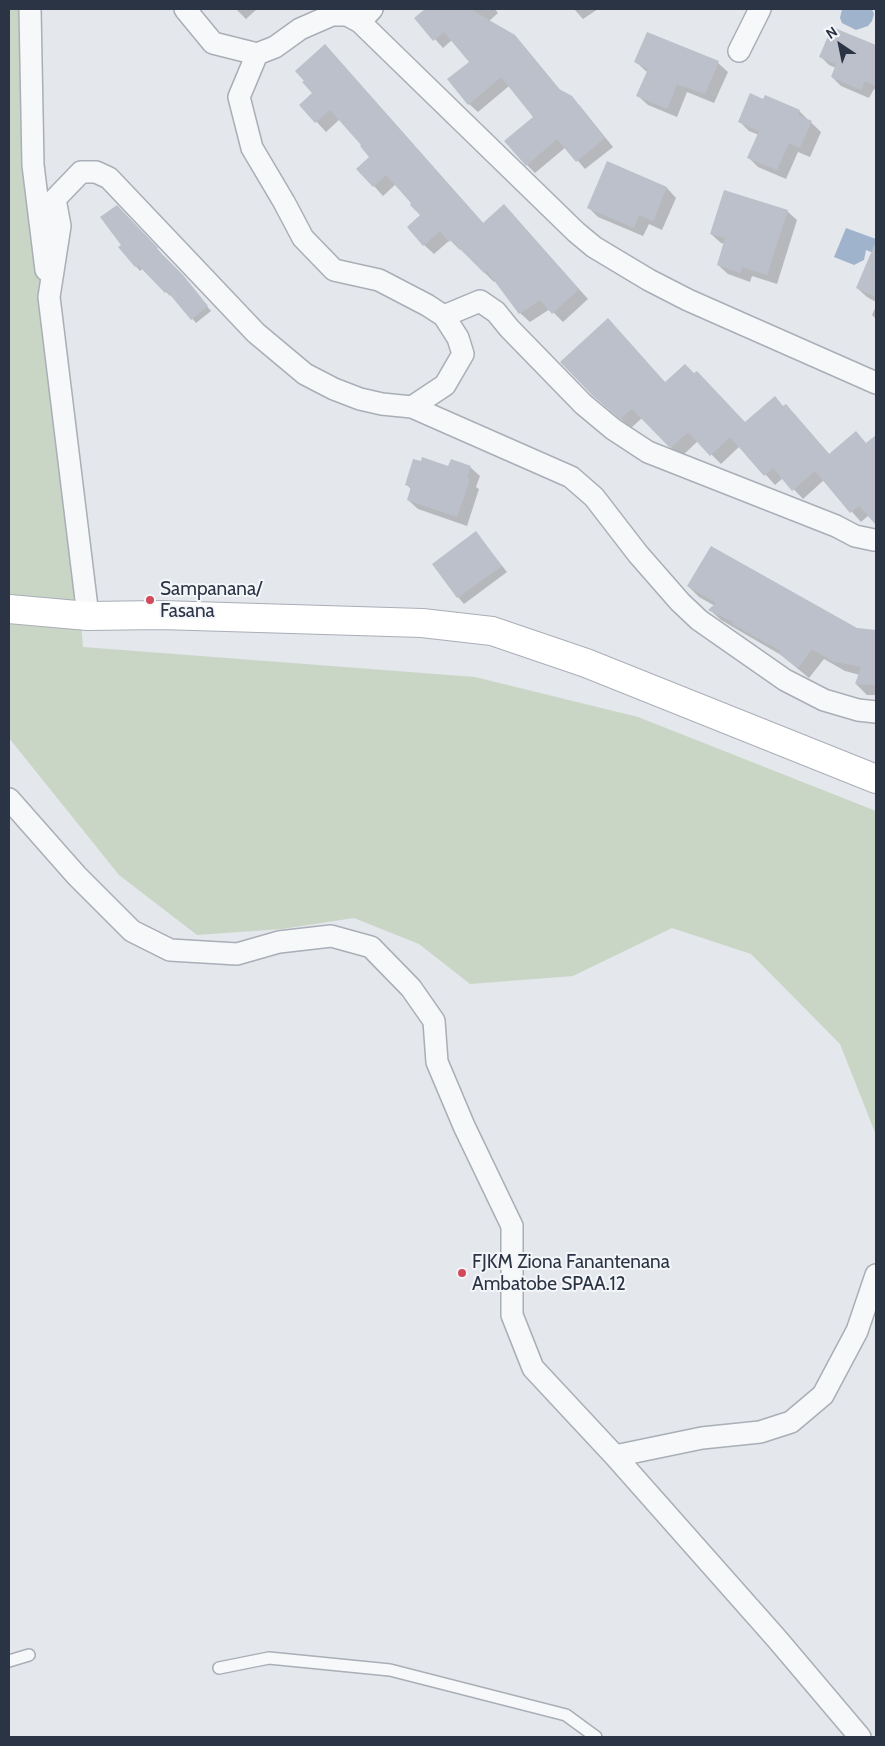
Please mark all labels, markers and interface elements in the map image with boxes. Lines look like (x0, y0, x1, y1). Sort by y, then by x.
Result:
north arrow (815, 20, 865, 70)
text: N (822, 22, 841, 43)
place label: Sampanana/ Fasana (160, 578, 262, 622)
marker: Sampanana/ Fasana (144, 594, 156, 606)
place label: FJKM Ziona Fanantenana Ambatobe SPAA.12 (472, 1251, 670, 1295)
marker: FJKM Ziona Fanantenana Ambatobe SPAA.12 (456, 1267, 468, 1279)

